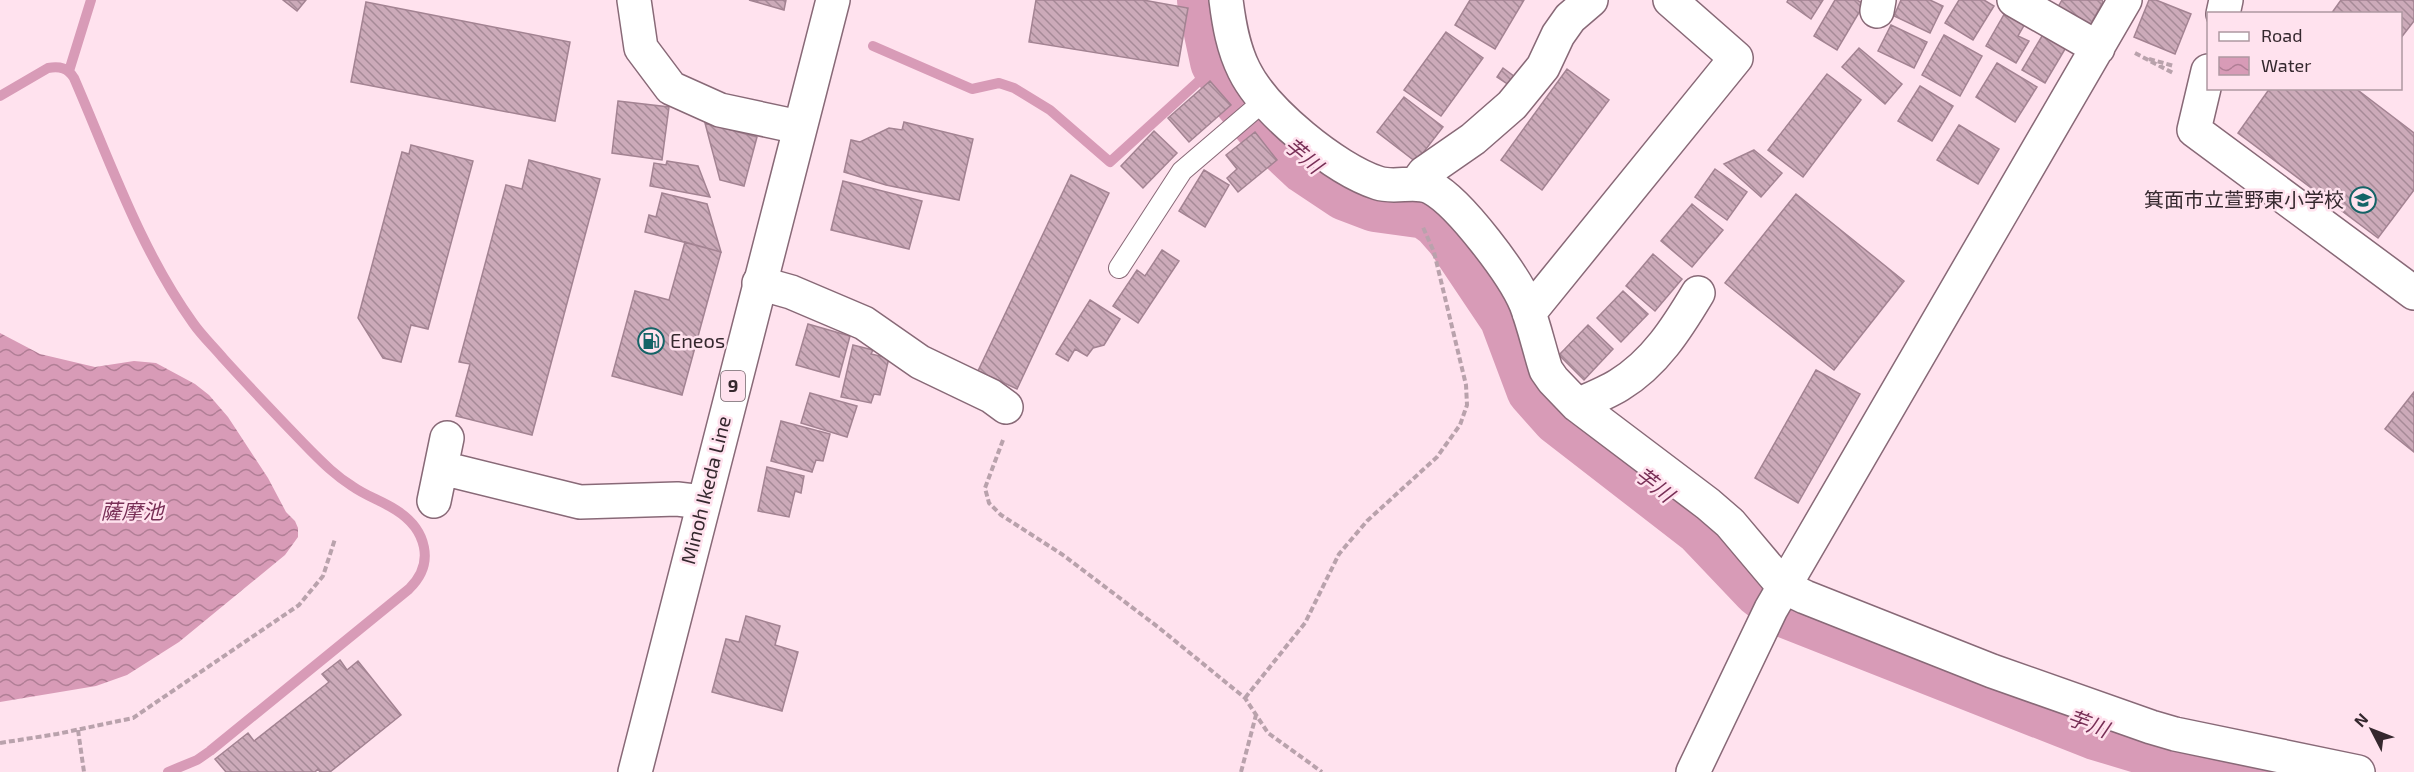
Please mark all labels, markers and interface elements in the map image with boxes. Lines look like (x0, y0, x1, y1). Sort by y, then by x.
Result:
legend (2207, 12, 2402, 90)
text: Road (2261, 24, 2302, 46)
text: Water (2261, 54, 2311, 76)
water label: 芋川 (1280, 132, 1330, 179)
school or university icon: 箕面市立萱野東小学校 (2348, 185, 2378, 215)
place label: 箕面市立萱野東小学校 (2144, 187, 2344, 211)
fuel station icon: Eneos (636, 326, 666, 356)
place label: Eneos (670, 328, 725, 352)
road number: 9 (721, 371, 745, 401)
street label: Minoh Ikeda Line (675, 413, 735, 566)
water label: 芋川 (1631, 461, 1681, 508)
water label: 薩摩池 (101, 498, 165, 523)
north arrow (2342, 700, 2402, 760)
water label: 芋川 (2065, 704, 2114, 742)
text: N (2350, 709, 2371, 730)

